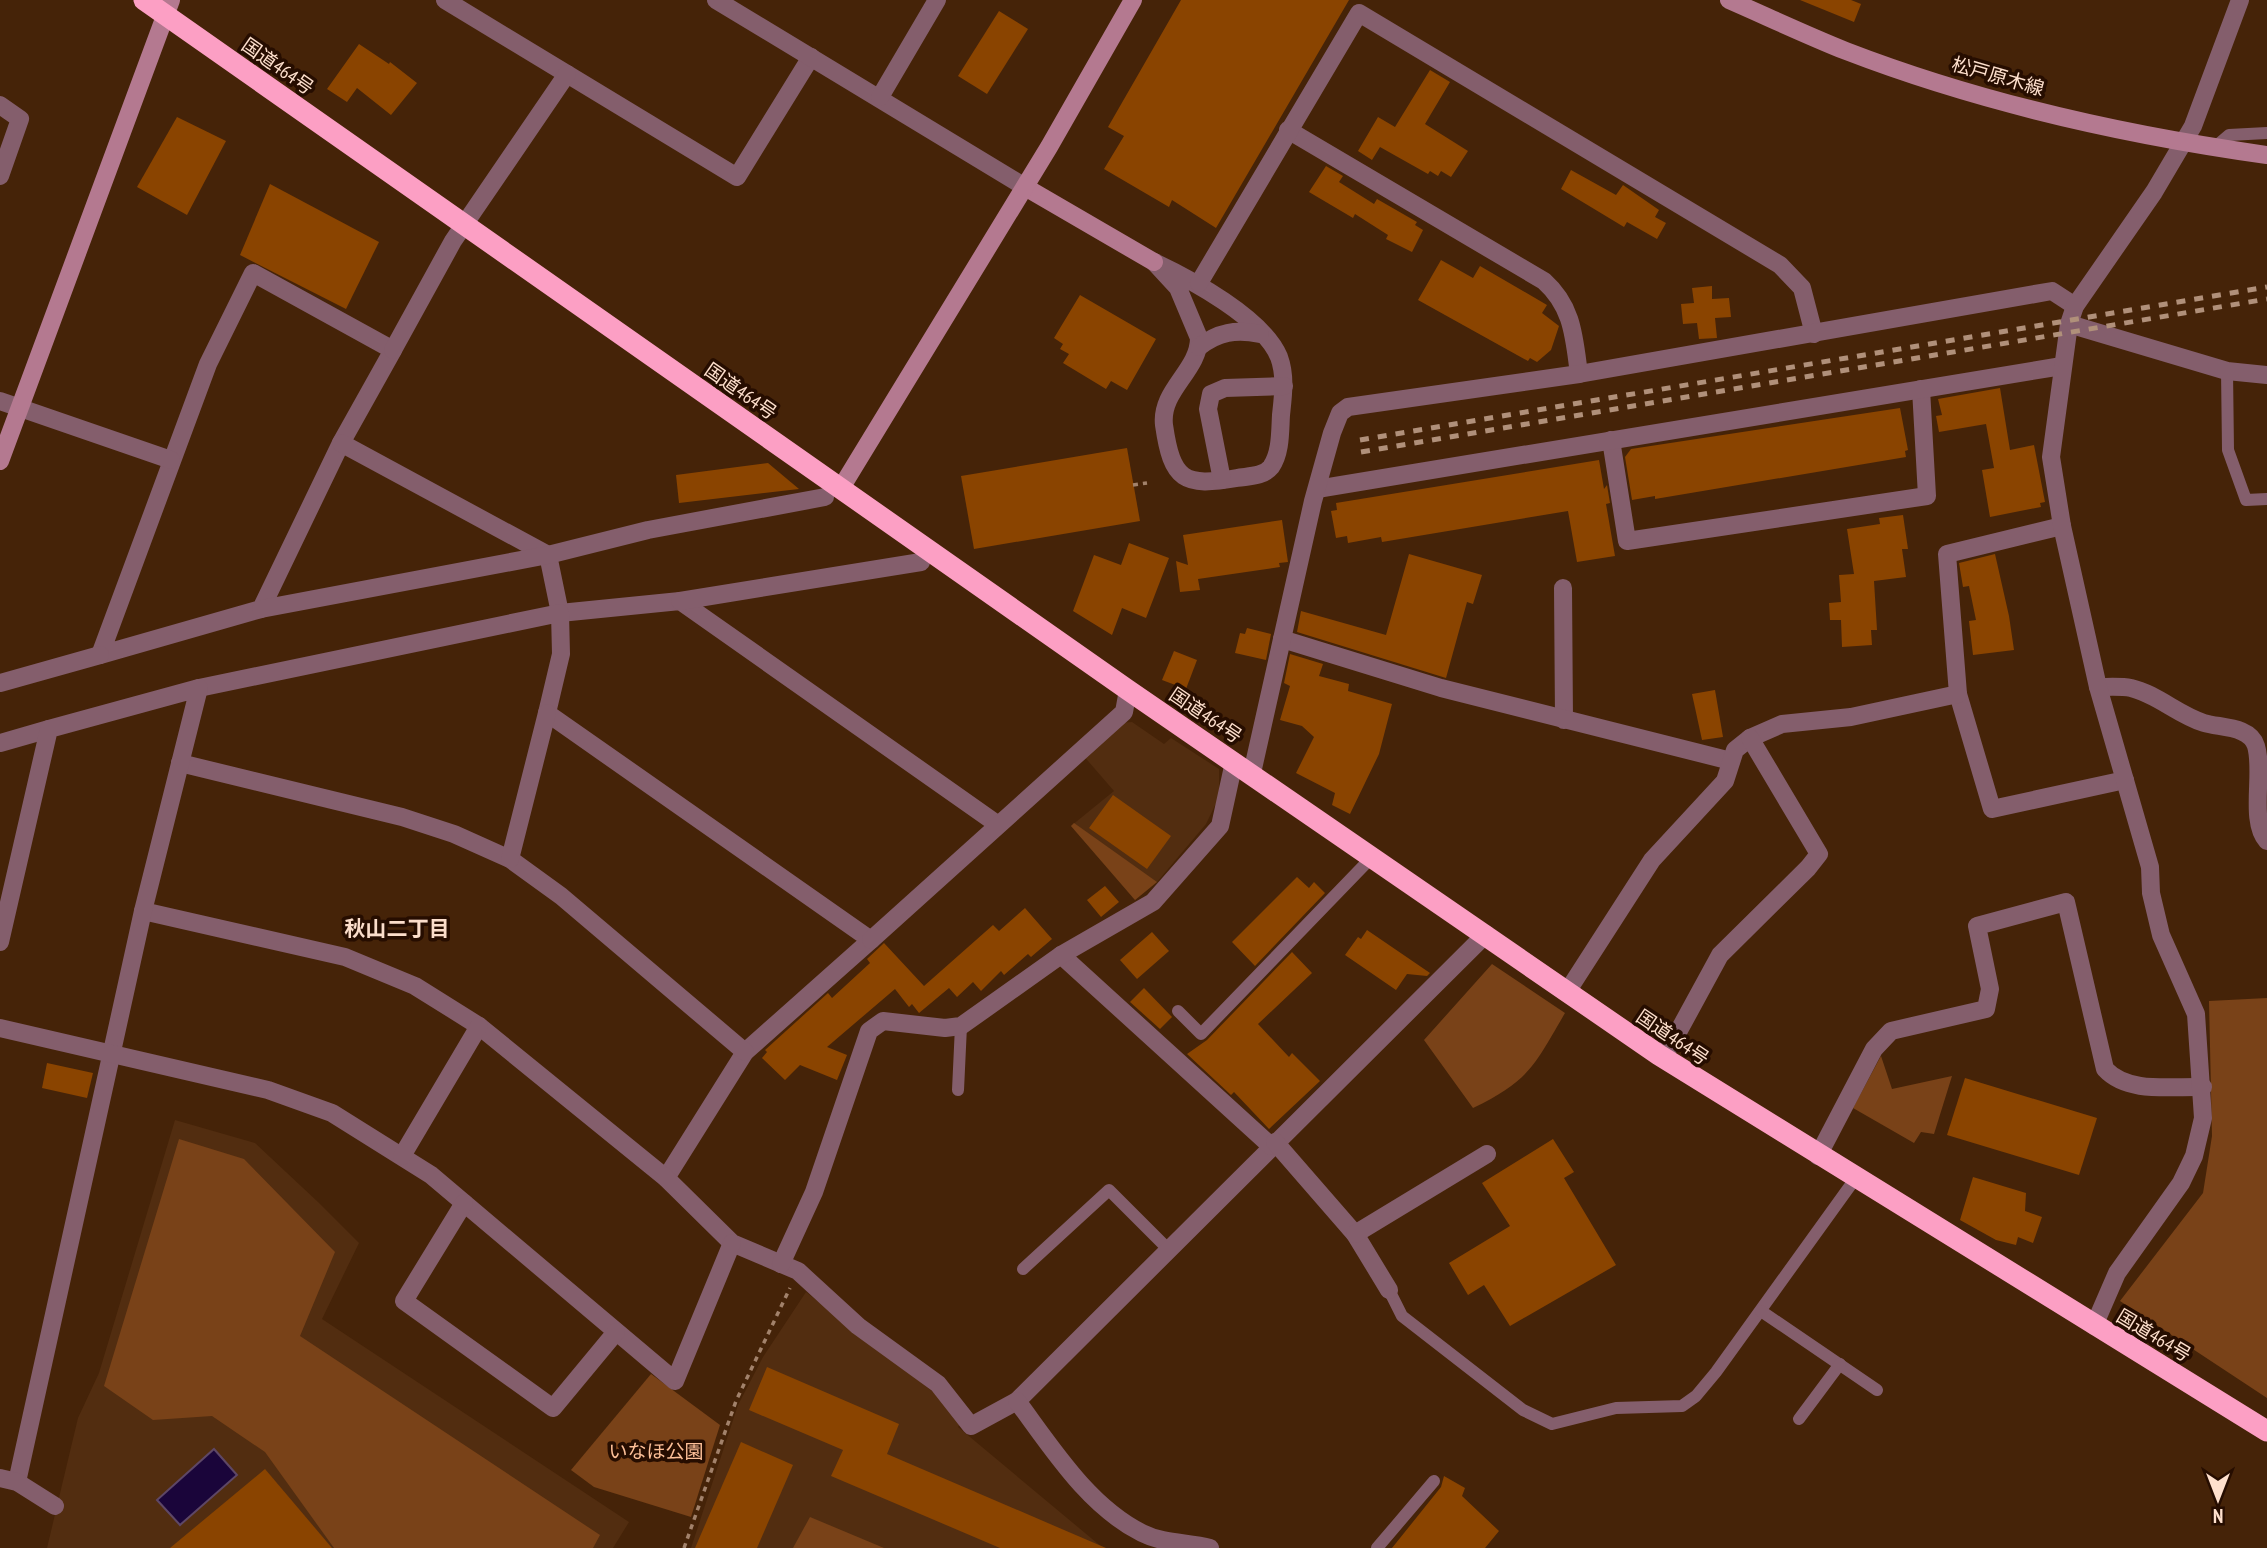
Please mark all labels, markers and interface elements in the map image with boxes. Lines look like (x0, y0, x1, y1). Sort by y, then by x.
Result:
street label: 国道464号 (237, 32, 319, 100)
street label: 松戸原木線 (1949, 51, 2047, 101)
street label: 国道464号 (700, 357, 782, 425)
street label: 国道464号 (1165, 682, 1247, 748)
district label: 秋山二丁目 (345, 915, 450, 942)
street label: 国道464号 (1632, 1004, 1714, 1070)
street label: 国道464号 (2112, 1303, 2196, 1367)
park label: いなほ公園 (608, 1439, 704, 1463)
north arrow (2183, 1464, 2253, 1534)
text: N (2213, 1504, 2223, 1528)

